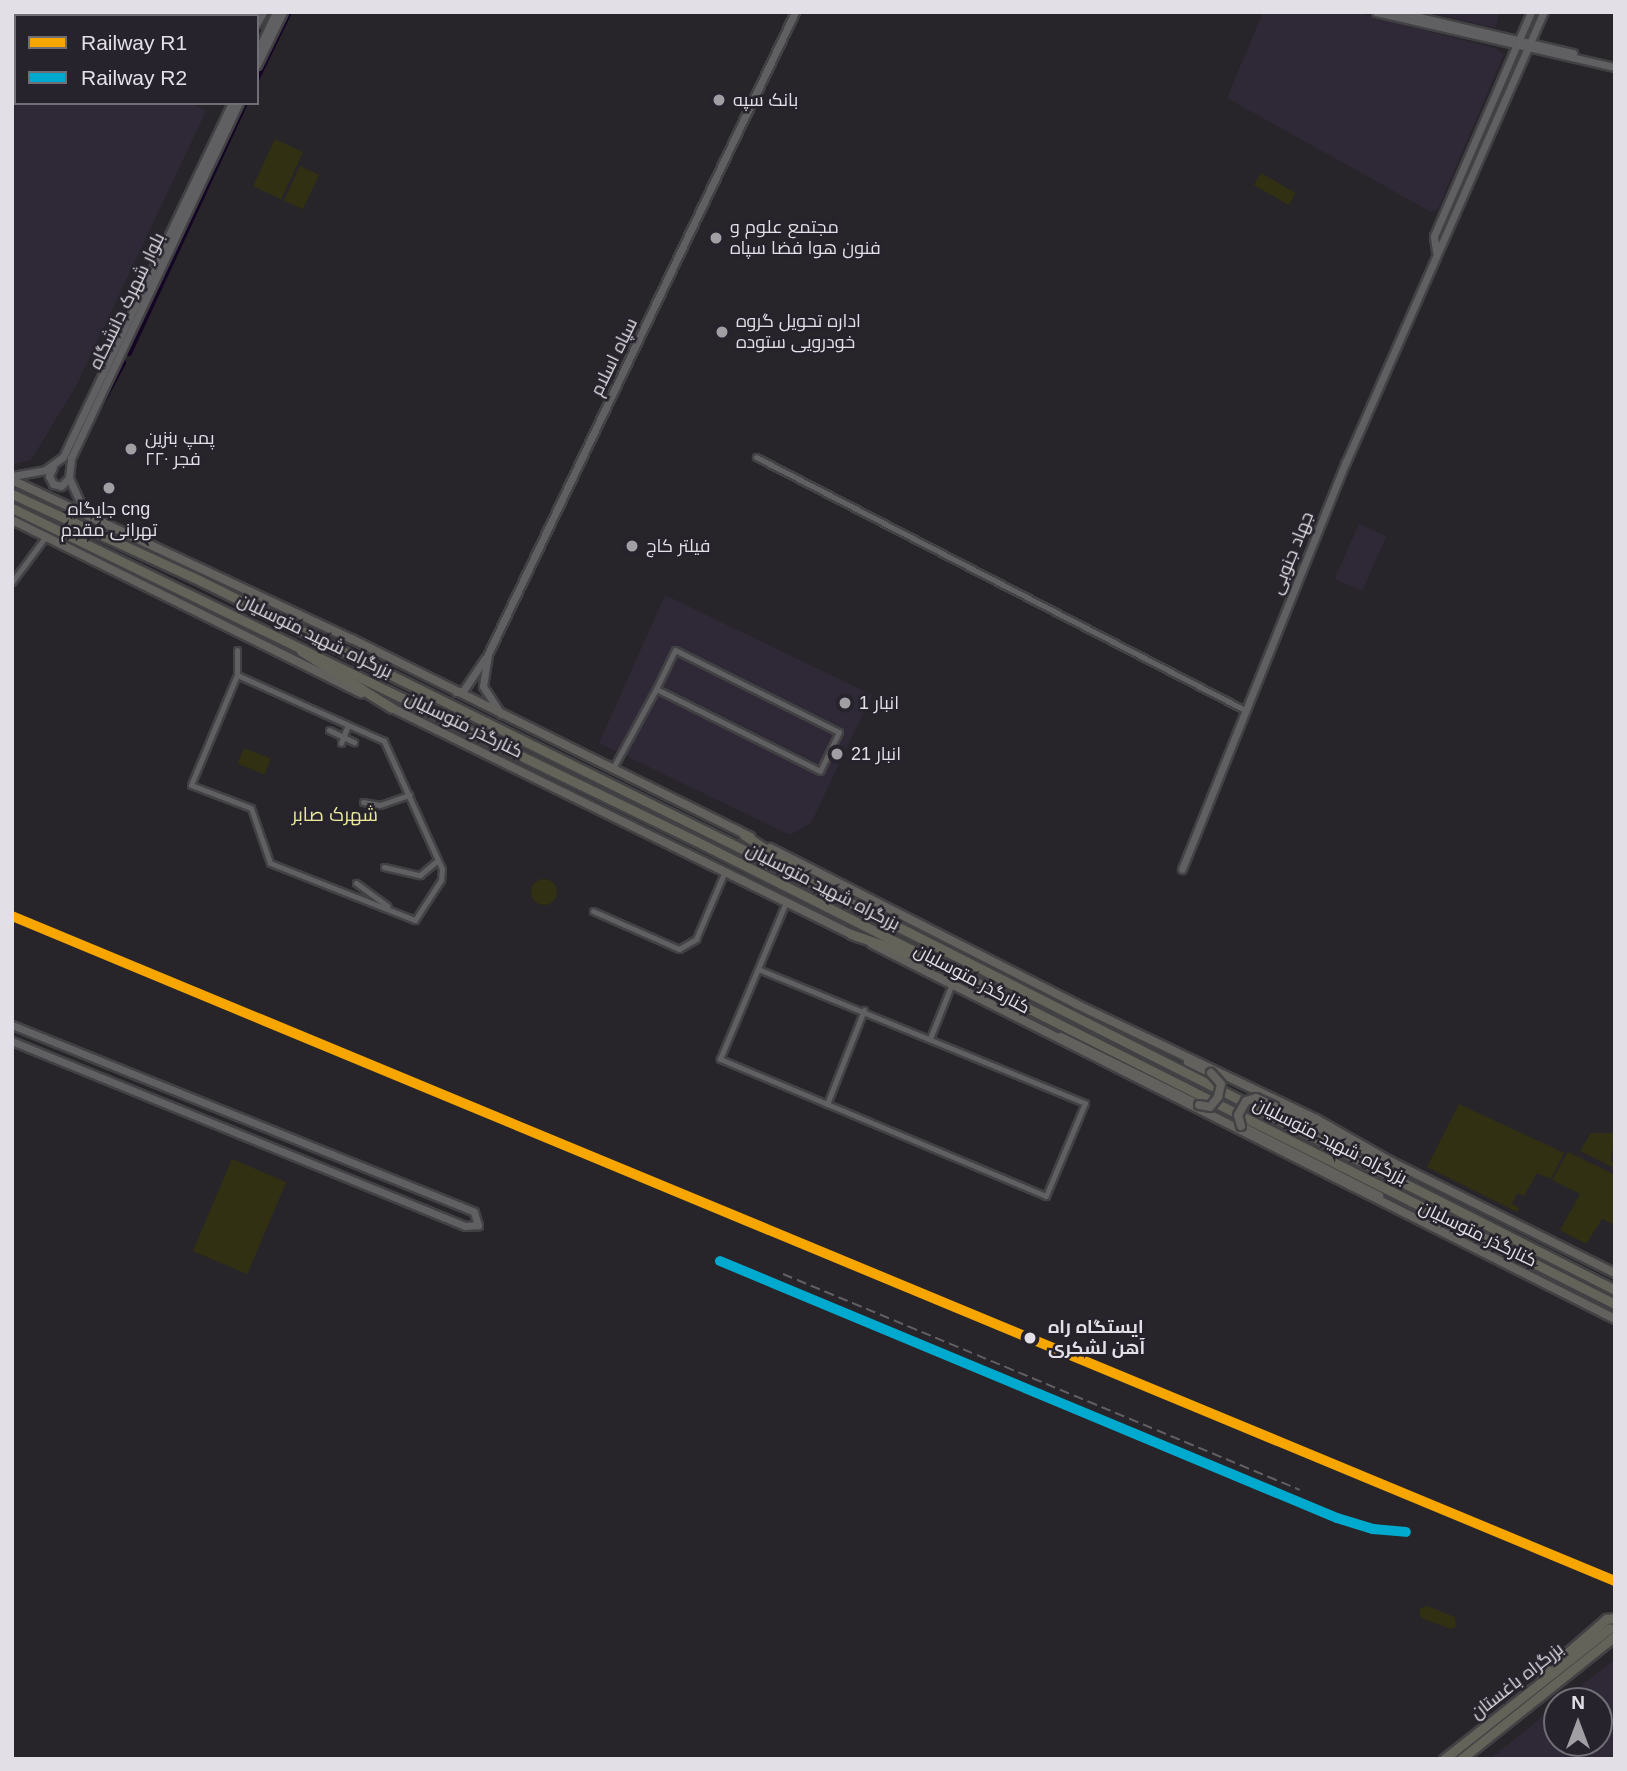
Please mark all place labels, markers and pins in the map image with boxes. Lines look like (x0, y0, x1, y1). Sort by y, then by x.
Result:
place label: بانک سپه (733, 89, 798, 111)
marker: بانک سپه (711, 92, 727, 108)
place label: مجتمع علوم و فنون هوا فضا سپاه (730, 217, 881, 260)
marker: مجتمع علوم و فنون هوا فضا سپاه (708, 230, 724, 246)
place label: اداره تحویل گروه خودرویی ستوده (736, 311, 861, 354)
marker: اداره تحویل گروه خودرویی ستوده (714, 324, 730, 340)
place label: پمپ بنزین ۲۲۰ فجر (145, 428, 215, 471)
marker: پمپ بنزین ۲۲۰ فجر (123, 441, 139, 457)
marker: جایگاه cng تهرانی مقدم (101, 480, 117, 496)
place label: جایگاه cng تهرانی مقدم (61, 499, 157, 542)
place label: فیلتر کاج (646, 535, 710, 557)
marker: فیلتر کاج (624, 538, 640, 554)
place label: انبار 1 (859, 692, 899, 714)
marker: انبار 1 (837, 695, 853, 711)
place label: انبار 21 (851, 743, 901, 765)
marker: انبار 21 (829, 746, 845, 762)
place label: ایستگاه راه آهن لشکری (1048, 1317, 1145, 1360)
marker: ایستگاه راه آهن لشکری (1019, 1327, 1041, 1349)

